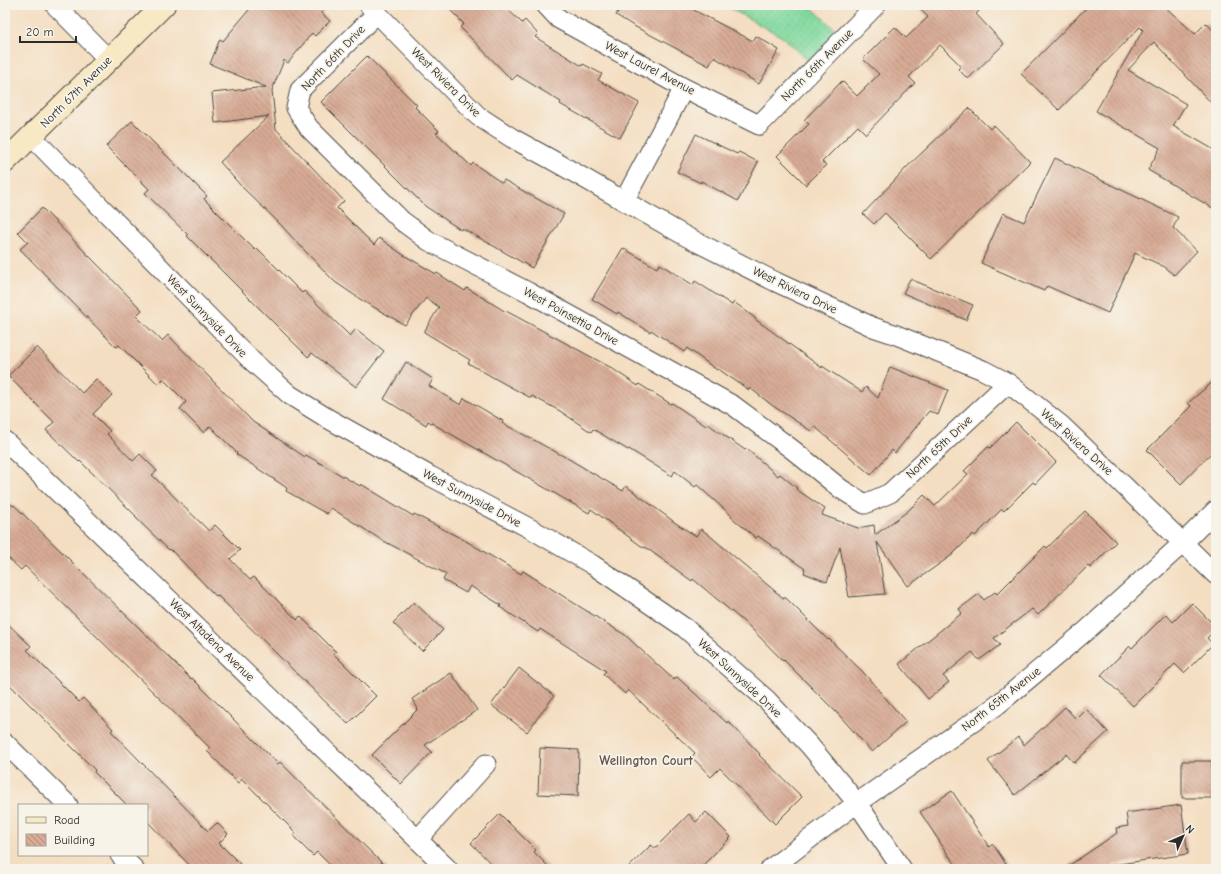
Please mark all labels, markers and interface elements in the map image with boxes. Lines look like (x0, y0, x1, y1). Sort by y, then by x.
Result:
scale bar (20, 18, 76, 44)
street label: North 66th Drive (298, 22, 368, 94)
text: 20 m (26, 25, 54, 39)
street label: North 66th Avenue (778, 26, 856, 104)
street label: West Laurel Avenue (603, 38, 697, 98)
street label: West Riviera Drive (408, 44, 484, 120)
street label: North 67th Avenue (37, 53, 115, 131)
street label: West Riviera Drive (750, 263, 840, 317)
street label: West Sunnyside Drive (164, 272, 250, 360)
street label: West Poinsettia Drive (521, 284, 621, 348)
street label: West Riviera Drive (1038, 406, 1116, 478)
street label: North 65th Drive (903, 413, 975, 481)
street label: West Sunnyside Drive (420, 466, 524, 530)
street label: West Altadena Avenue (167, 596, 257, 684)
street label: West Sunnyside Drive (695, 636, 785, 720)
street label: North 65th Avenue (959, 664, 1043, 734)
district label: Wellington Court (599, 753, 693, 768)
legend (18, 804, 148, 856)
text: Road (54, 813, 80, 827)
north arrow (1163, 816, 1203, 856)
text: N (1183, 822, 1197, 836)
text: Building (54, 833, 95, 847)

